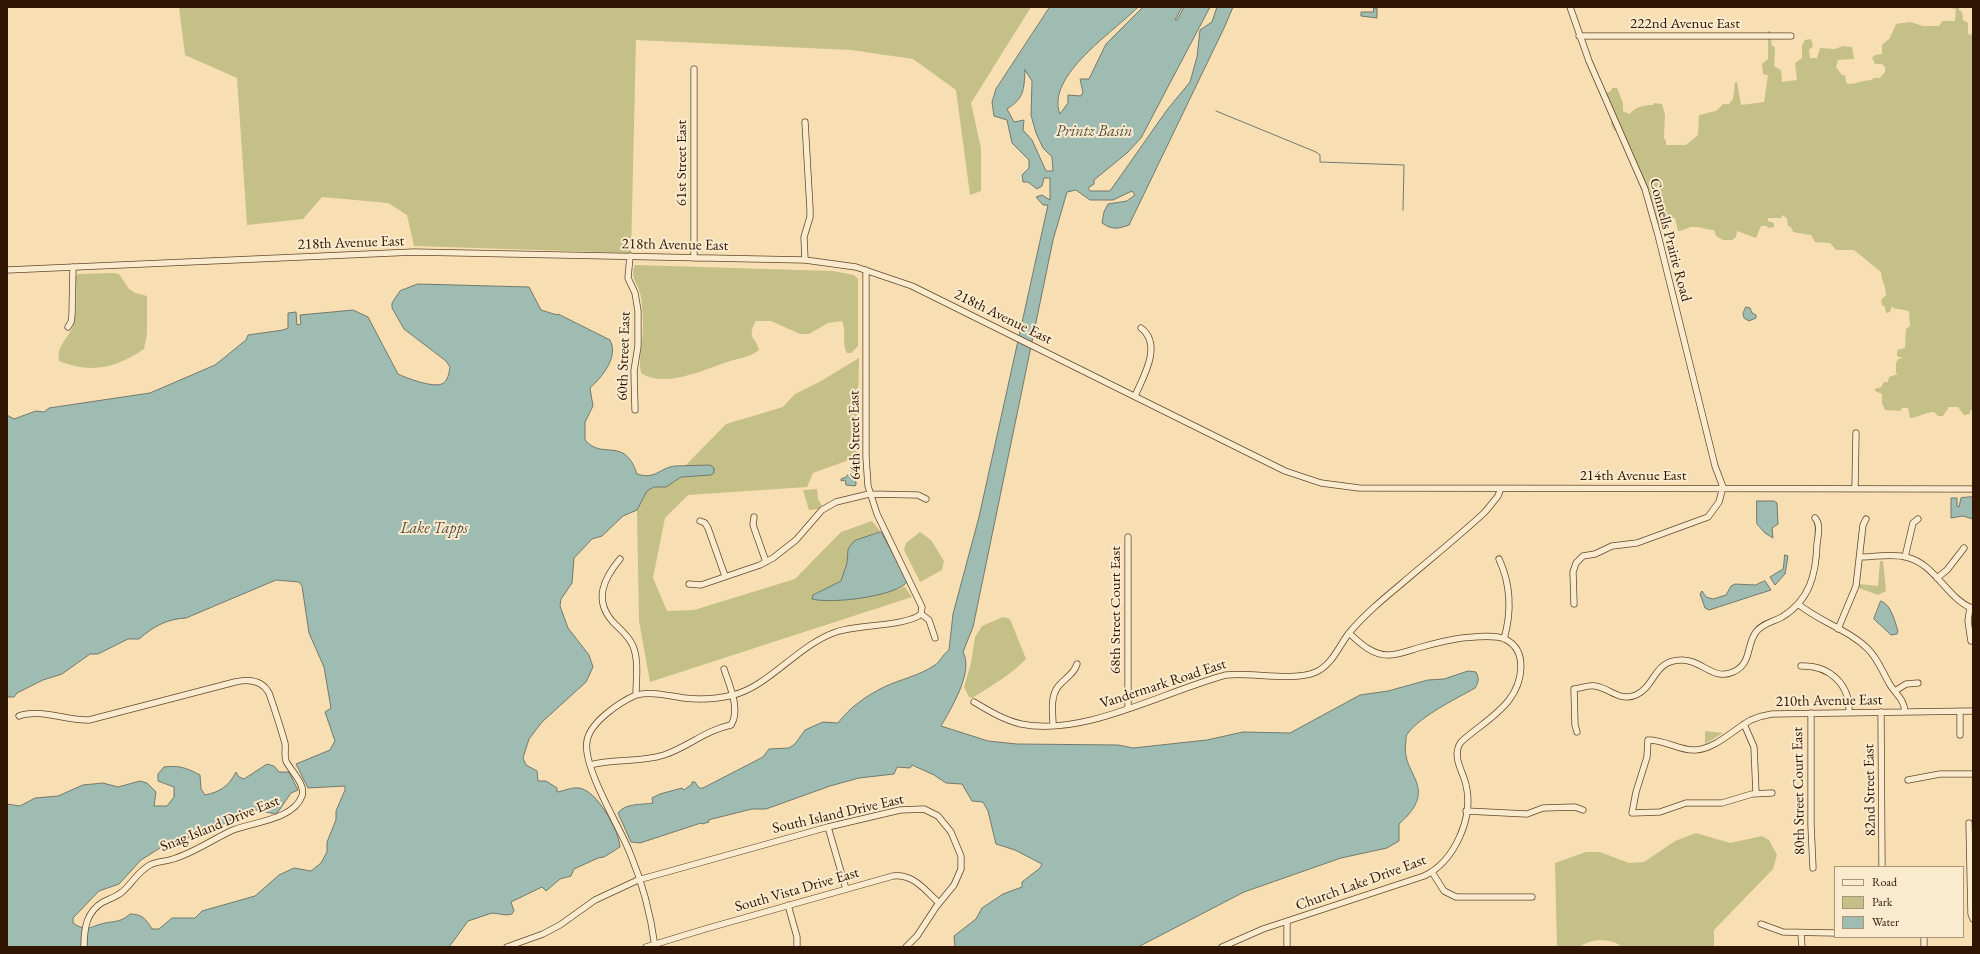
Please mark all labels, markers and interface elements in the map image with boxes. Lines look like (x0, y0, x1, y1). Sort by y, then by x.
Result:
street label: 222nd Avenue East (1630, 15, 1740, 33)
street label: 61st Street East (673, 120, 691, 206)
water label: Printz Basin (1056, 122, 1132, 142)
street label: Connells Prairie Road (1645, 176, 1695, 304)
street label: 218th Avenue East (297, 232, 405, 254)
street label: 218th Avenue East (621, 235, 729, 255)
street label: 218th Avenue East (951, 286, 1055, 348)
street label: 60th Street East (613, 311, 635, 401)
street label: 64th Street East (845, 390, 865, 480)
street label: 214th Avenue East (1580, 467, 1686, 485)
water label: Lake Tapps (400, 519, 468, 539)
street label: 68th Street Court East (1107, 546, 1125, 674)
street label: Vandermark Road East (1098, 655, 1228, 713)
street label: 210th Avenue East (1775, 691, 1883, 711)
street label: 80th Street Court East (1789, 727, 1809, 855)
street label: 82nd Street East (1860, 744, 1880, 836)
street label: South Island Drive East (770, 790, 906, 838)
street label: Snag Island Drive East (158, 792, 282, 856)
street label: Church Lake Drive East (1293, 851, 1429, 915)
street label: South Vista Drive East (733, 864, 861, 916)
legend (1834, 866, 1964, 938)
text: Road (1872, 874, 1897, 890)
text: Park (1872, 894, 1892, 910)
text: Water (1872, 914, 1899, 930)

